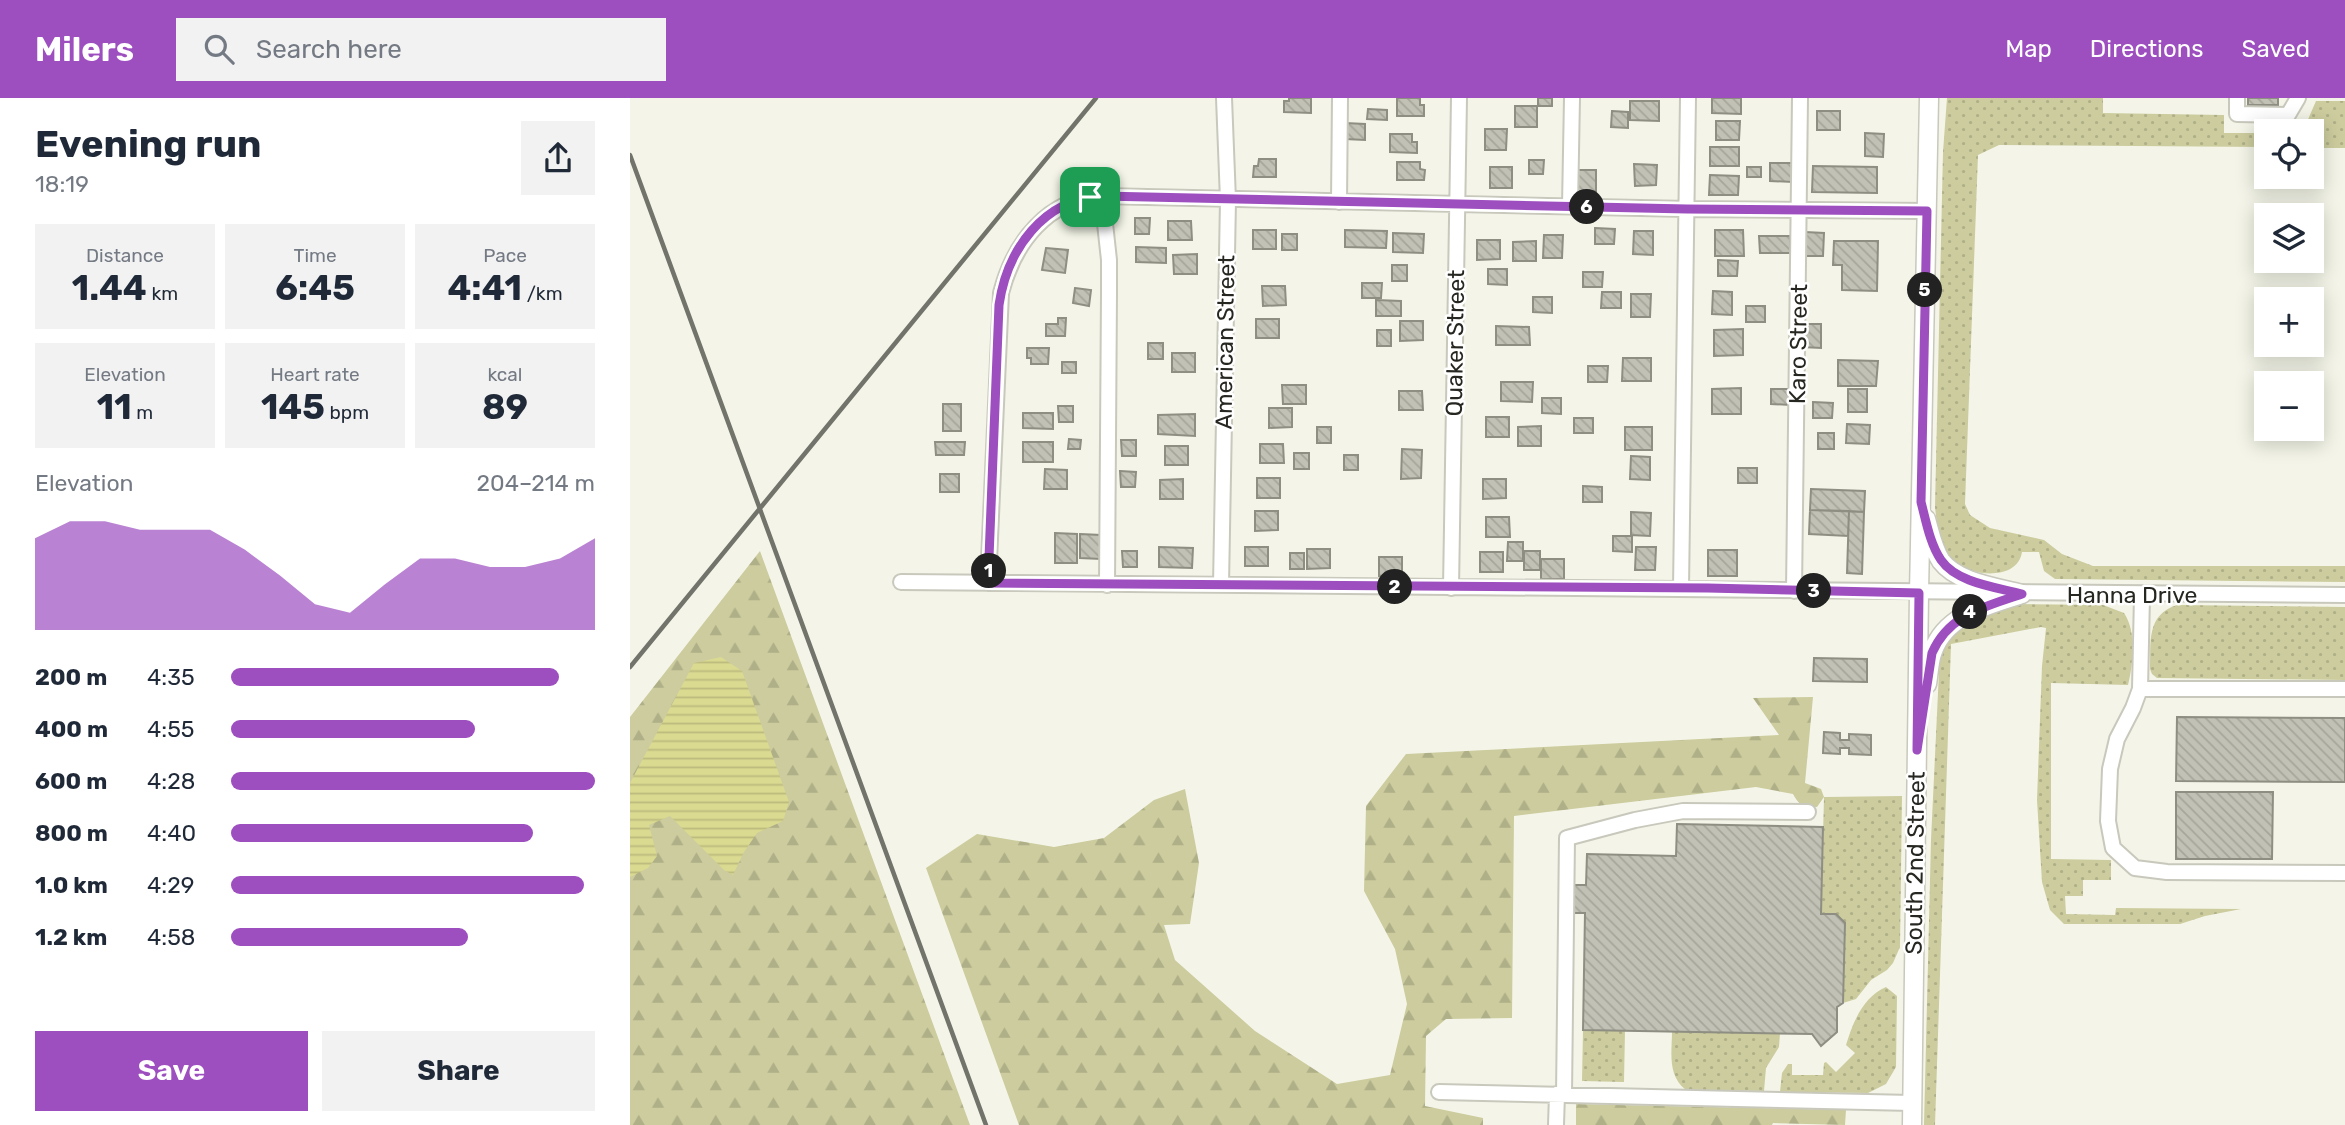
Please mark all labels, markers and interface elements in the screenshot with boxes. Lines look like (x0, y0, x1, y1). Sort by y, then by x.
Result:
search box (176, 18, 666, 81)
text: Milers (35, 30, 134, 69)
icon: search (200, 30, 238, 68)
text: Search here (256, 34, 402, 65)
text: Map (2005, 35, 2052, 63)
text: Directions (2090, 35, 2203, 63)
text: Saved (2241, 35, 2310, 63)
map controls (2254, 119, 2324, 441)
button: locate (2254, 119, 2324, 189)
text: Evening run (35, 121, 261, 167)
button: share (521, 121, 595, 195)
pin (1060, 167, 1120, 227)
text: 18:19 (35, 170, 89, 198)
icon: arrive (1071, 178, 1109, 216)
pin: 6 (1570, 190, 1604, 224)
text: 6 (1580, 195, 1593, 218)
button: layers (2254, 203, 2324, 273)
text: Distance (86, 244, 164, 267)
text: Time (293, 244, 337, 267)
text: Pace (483, 244, 527, 267)
street label: American Street (1209, 255, 1241, 429)
text: 1.44 (72, 267, 147, 309)
text: 6:45 (275, 267, 355, 309)
text: 4:41 (447, 267, 522, 309)
street label: Quaker Street (1440, 269, 1470, 417)
pin: 5 (1908, 272, 1942, 308)
text: 5 (1918, 278, 1931, 301)
text: km (147, 282, 178, 305)
text: /km (522, 282, 563, 305)
street label: Karo Street (1783, 284, 1813, 404)
button: + (2254, 287, 2324, 357)
text: Elevation (84, 363, 166, 386)
text: Heart rate (270, 363, 360, 386)
text: kcal (488, 363, 522, 386)
button: − (2254, 371, 2324, 441)
text: 11 (97, 386, 132, 428)
text: 145 (261, 386, 325, 428)
text: 89 (482, 386, 528, 428)
text: m (132, 401, 153, 424)
text: bpm (325, 401, 369, 424)
text: Elevation (35, 469, 134, 497)
text: 204–214 m (477, 469, 595, 497)
pin: 1 (972, 554, 1006, 588)
text: 1 (984, 559, 993, 582)
pin: 2 (1378, 570, 1412, 604)
pin: 3 (1796, 574, 1832, 608)
text: 2 (1388, 575, 1401, 598)
text: 3 (1807, 579, 1820, 602)
street label: Hanna Drive (2067, 581, 2197, 609)
pin: 4 (1952, 594, 1988, 630)
text: 4 (1963, 600, 1976, 623)
text: 200 m (35, 663, 107, 691)
text: 4:35 (147, 663, 195, 691)
text: 400 m (35, 715, 108, 743)
text: 4:55 (147, 715, 195, 743)
text: 600 m (35, 767, 107, 795)
text: 4:28 (147, 767, 195, 795)
street label: South 2nd Street (1899, 771, 1931, 955)
text: 800 m (35, 819, 108, 847)
text: 4:40 (147, 819, 196, 847)
text: 1.0 km (35, 871, 108, 899)
text: 4:29 (147, 871, 194, 899)
text: 1.2 km (35, 923, 107, 951)
text: 4:58 (147, 923, 195, 951)
button: Save (35, 1031, 308, 1111)
button: Share (322, 1031, 595, 1111)

